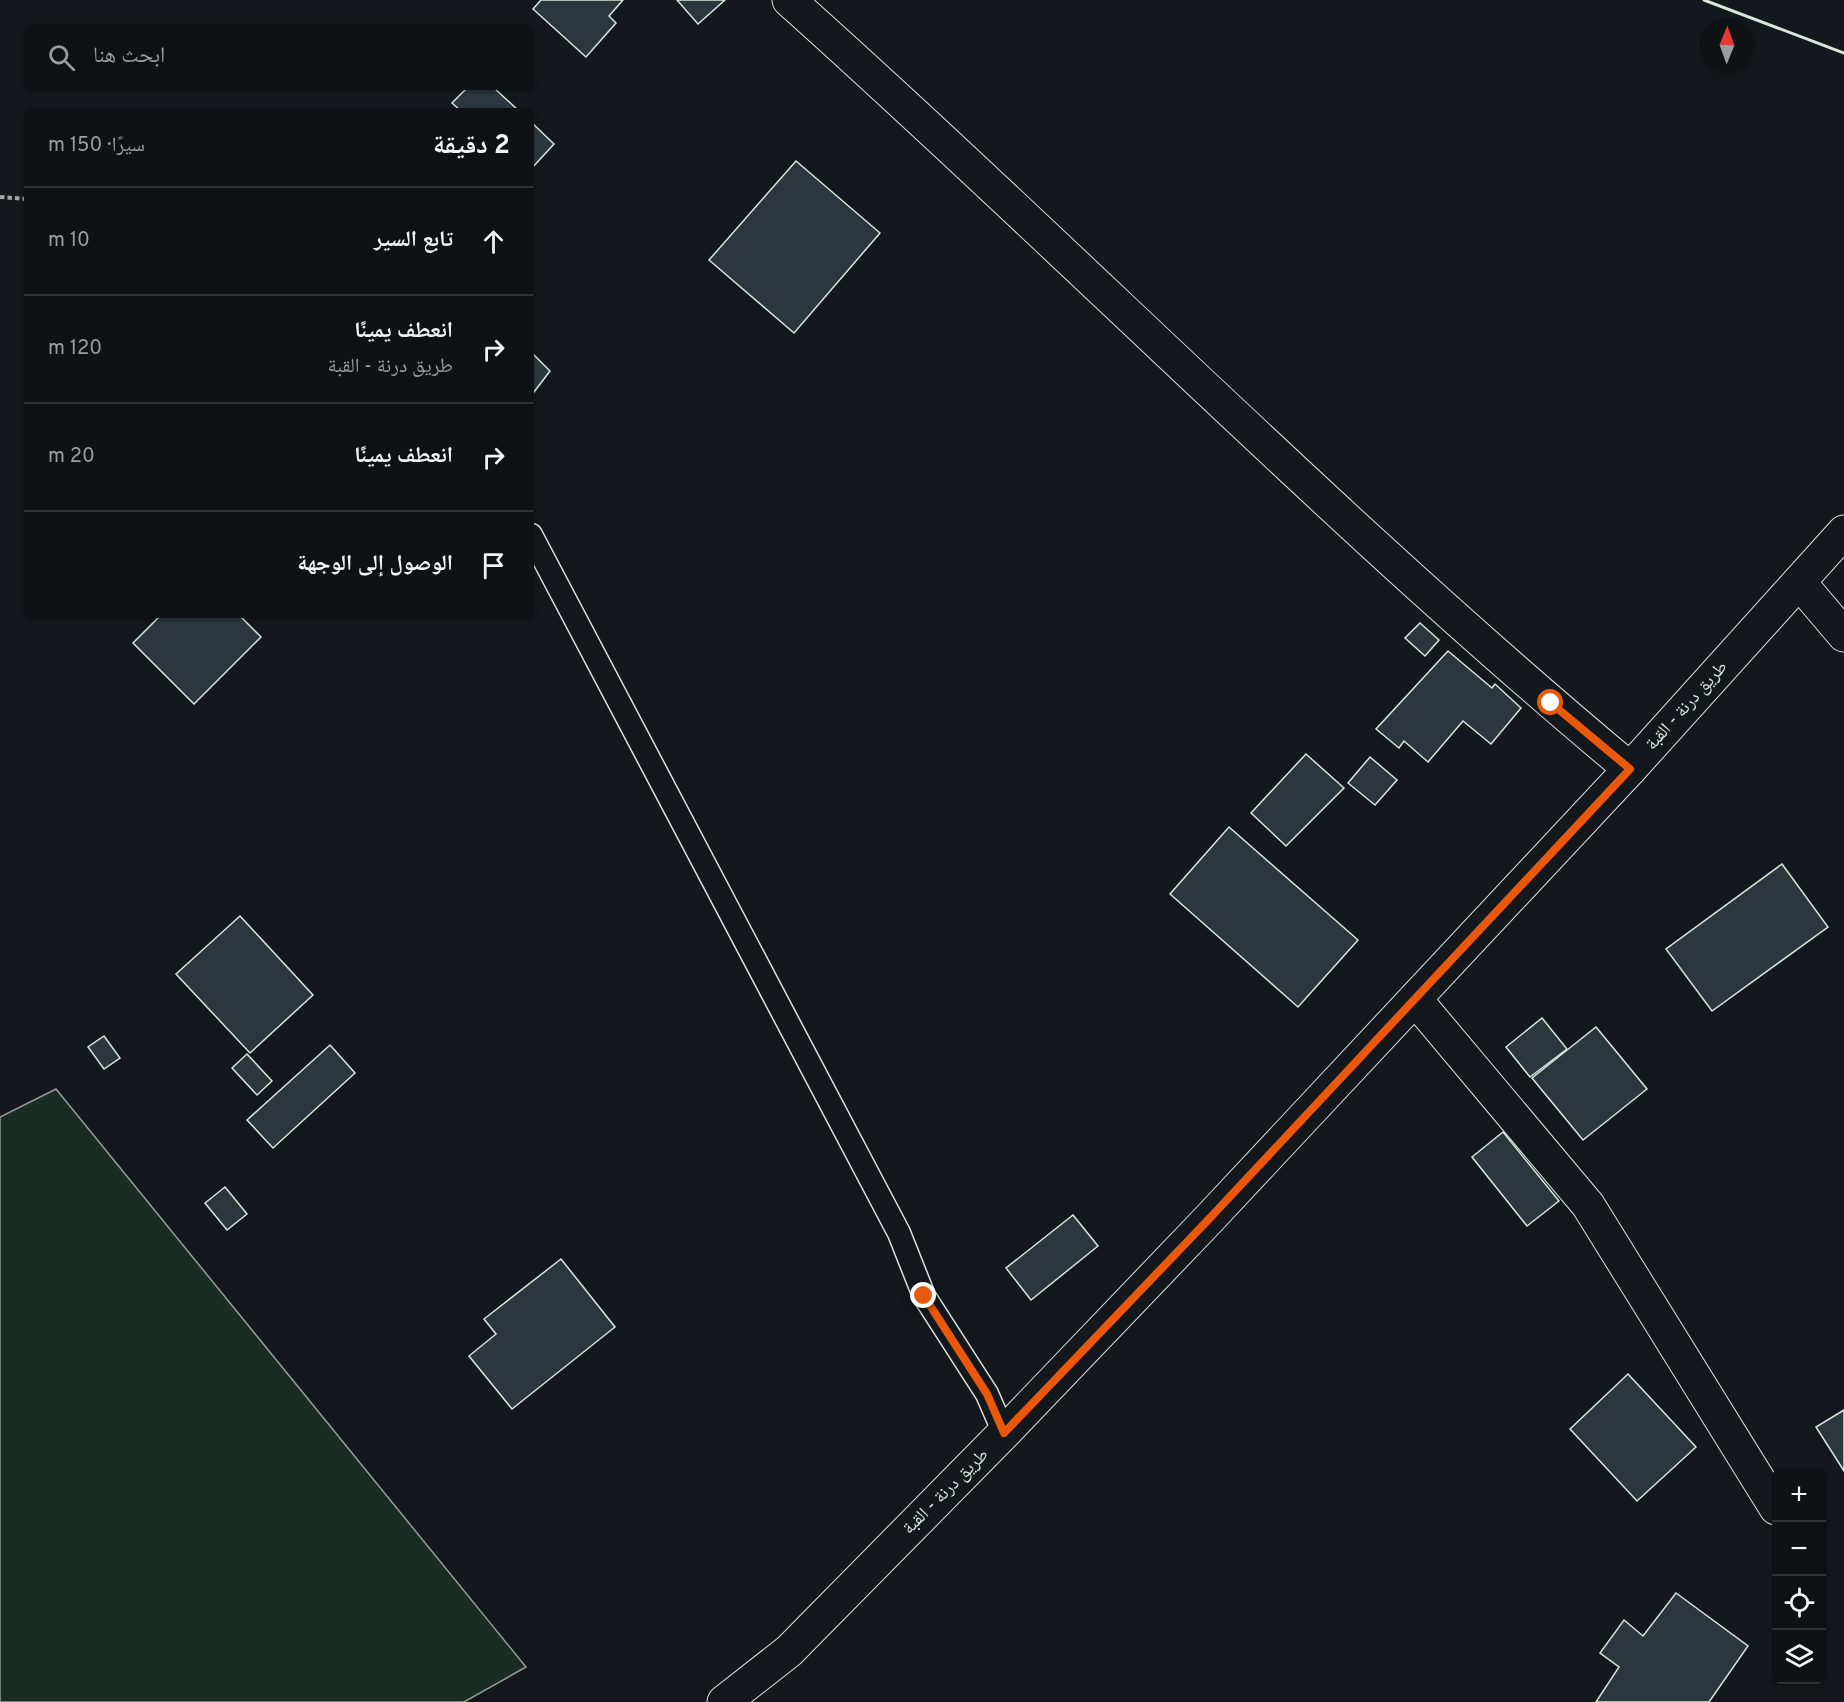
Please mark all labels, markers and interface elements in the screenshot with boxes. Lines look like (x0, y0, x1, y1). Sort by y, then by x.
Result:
north arrow (1700, 18, 1754, 72)
search box (24, 24, 534, 90)
icon: search (45, 41, 78, 74)
text: ابحث هنا (93, 43, 165, 70)
text: 2 دقيقة (433, 130, 510, 163)
text: سيرًا · 150 m (48, 133, 145, 159)
icon: ahead (477, 225, 510, 258)
text: تابع السير (374, 227, 453, 254)
text: 10 m (48, 228, 90, 254)
text: انعطف يمينًا (354, 318, 453, 345)
icon: right (477, 333, 510, 366)
text: 120 m (48, 336, 102, 362)
text: طريق درنة - القبة (328, 354, 453, 380)
icon: right (477, 441, 510, 474)
text: انعطف يمينًا (354, 443, 453, 470)
text: 20 m (48, 444, 95, 470)
icon: arrive (477, 549, 510, 582)
text: الوصول إلى الوجهة (297, 551, 453, 578)
street label: طريق درنة - القبة (1641, 656, 1733, 756)
route start (1537, 689, 1563, 715)
route end (910, 1282, 936, 1308)
street label: طريق درنة - القبة (898, 1444, 994, 1540)
map controls (1772, 1468, 1826, 1684)
button: + (1772, 1468, 1826, 1522)
button: − (1772, 1522, 1826, 1576)
button: locate (1772, 1576, 1826, 1630)
button: layers (1772, 1630, 1826, 1684)

